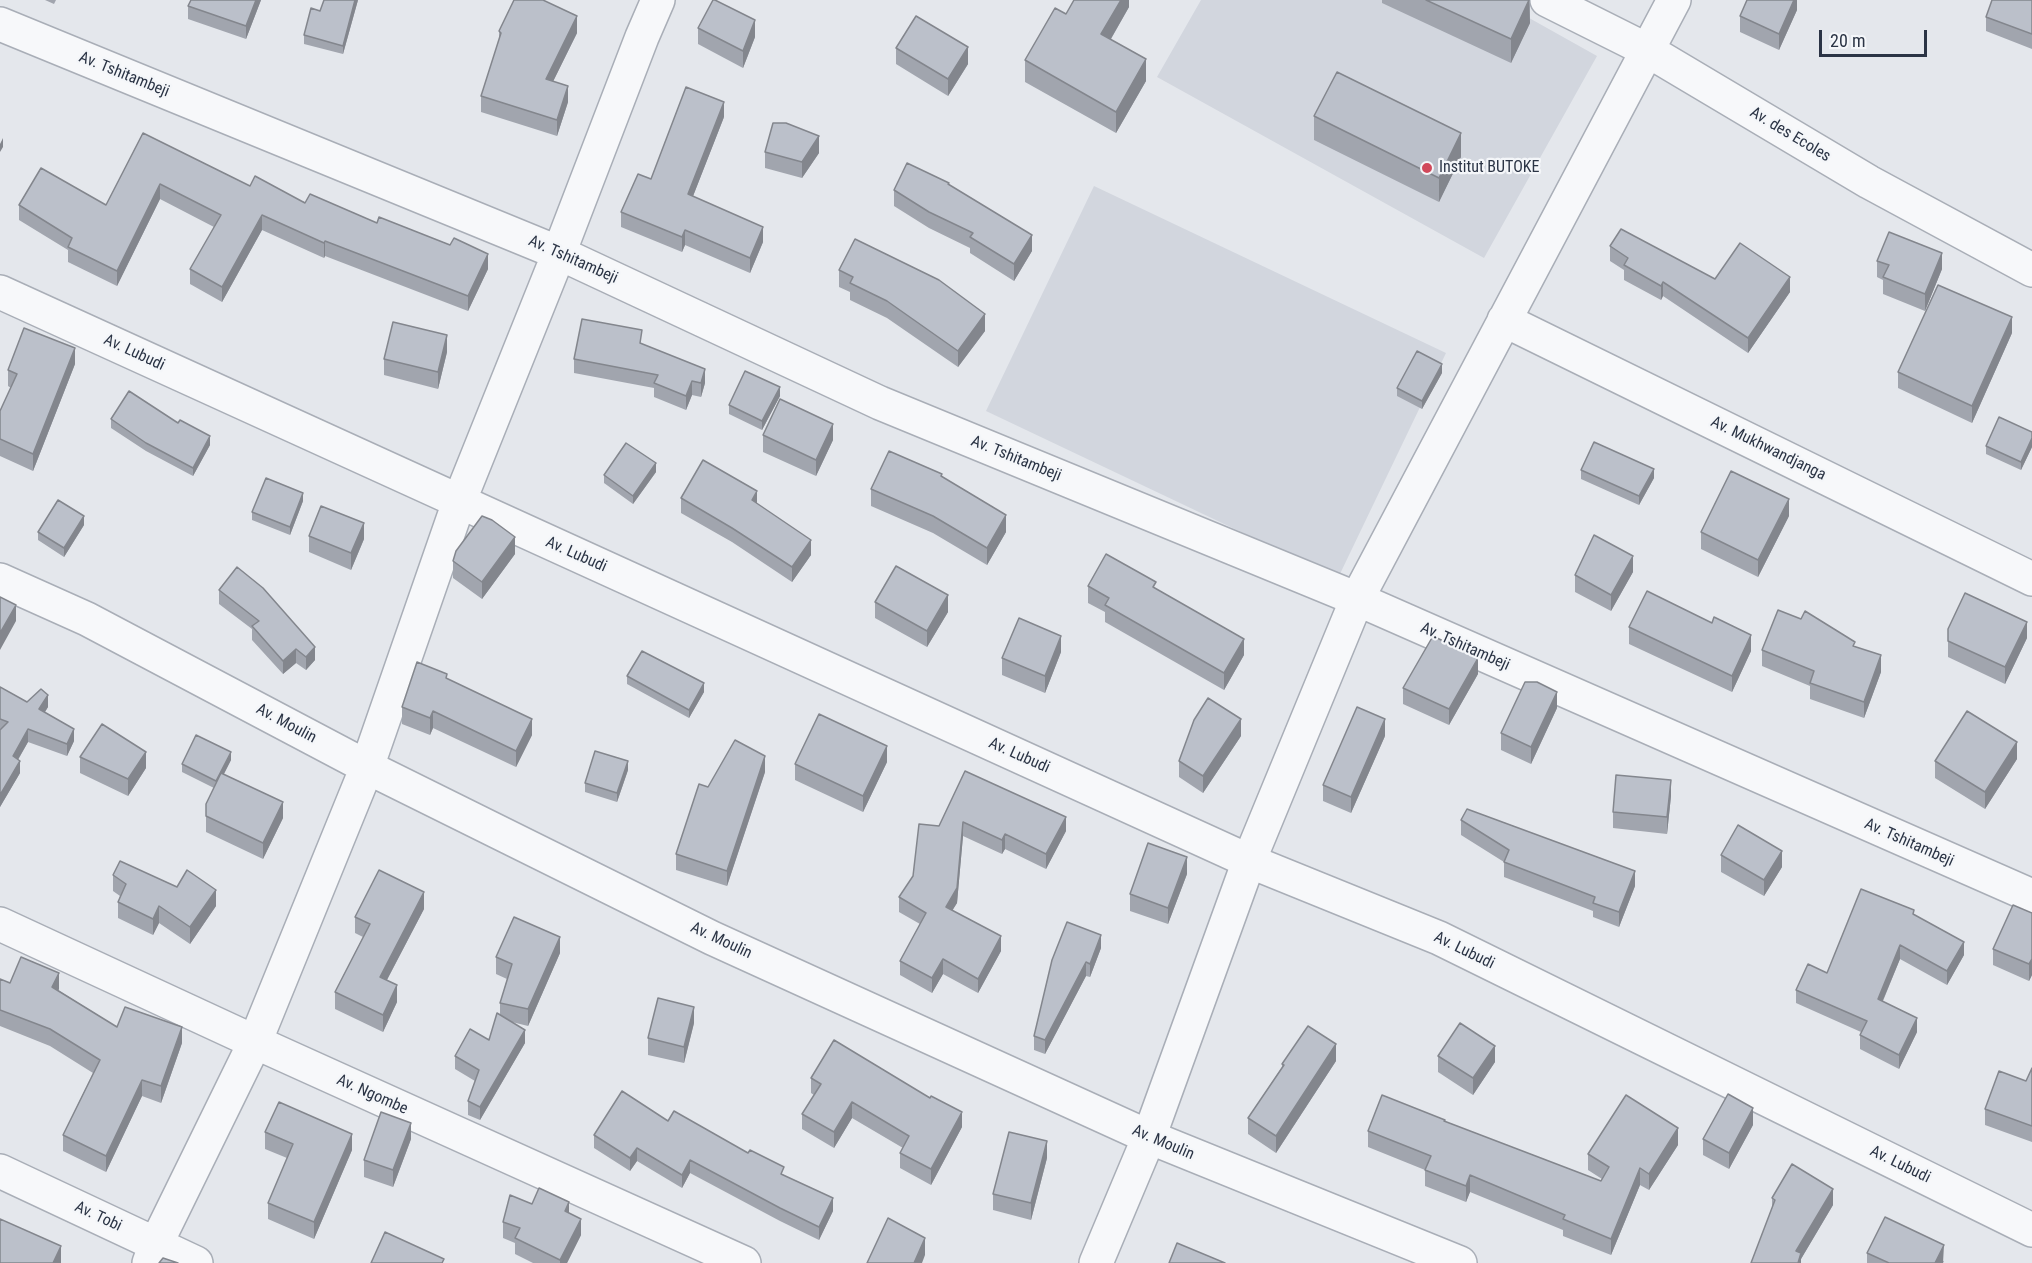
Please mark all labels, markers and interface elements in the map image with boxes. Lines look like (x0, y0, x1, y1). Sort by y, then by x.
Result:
scale bar (1822, 18, 1930, 56)
text: 20 m (1830, 30, 1865, 51)
street label: Av. Tshitambeji (76, 48, 172, 102)
street label: Av. des Ecoles (1746, 103, 1834, 167)
place label: Institut BUTOKE (1439, 158, 1539, 178)
marker: Institut BUTOKE (1420, 161, 1434, 175)
street label: Av. Tshitambeji (525, 232, 621, 288)
street label: Av. Lubudi (101, 331, 167, 375)
street label: Av. Mukhwandjanga (1707, 413, 1829, 485)
street label: Av. Tshitambeji (968, 432, 1064, 486)
street label: Av. Lubudi (542, 533, 610, 577)
street label: Av. Tshitambeji (1417, 619, 1513, 675)
street label: Av. Moulin (252, 700, 320, 748)
street label: Av. Lubudi (985, 734, 1053, 778)
street label: Av. Tshitambeji (1861, 815, 1957, 871)
street label: Av. Moulin (687, 918, 755, 964)
street label: Av. Lubudi (1431, 928, 1497, 974)
street label: Av. Ngombe (333, 1071, 411, 1119)
street label: Av. Moulin (1129, 1121, 1197, 1165)
street label: Av. Lubudi (1867, 1142, 1933, 1188)
street label: Av. Tobi (71, 1198, 125, 1236)

